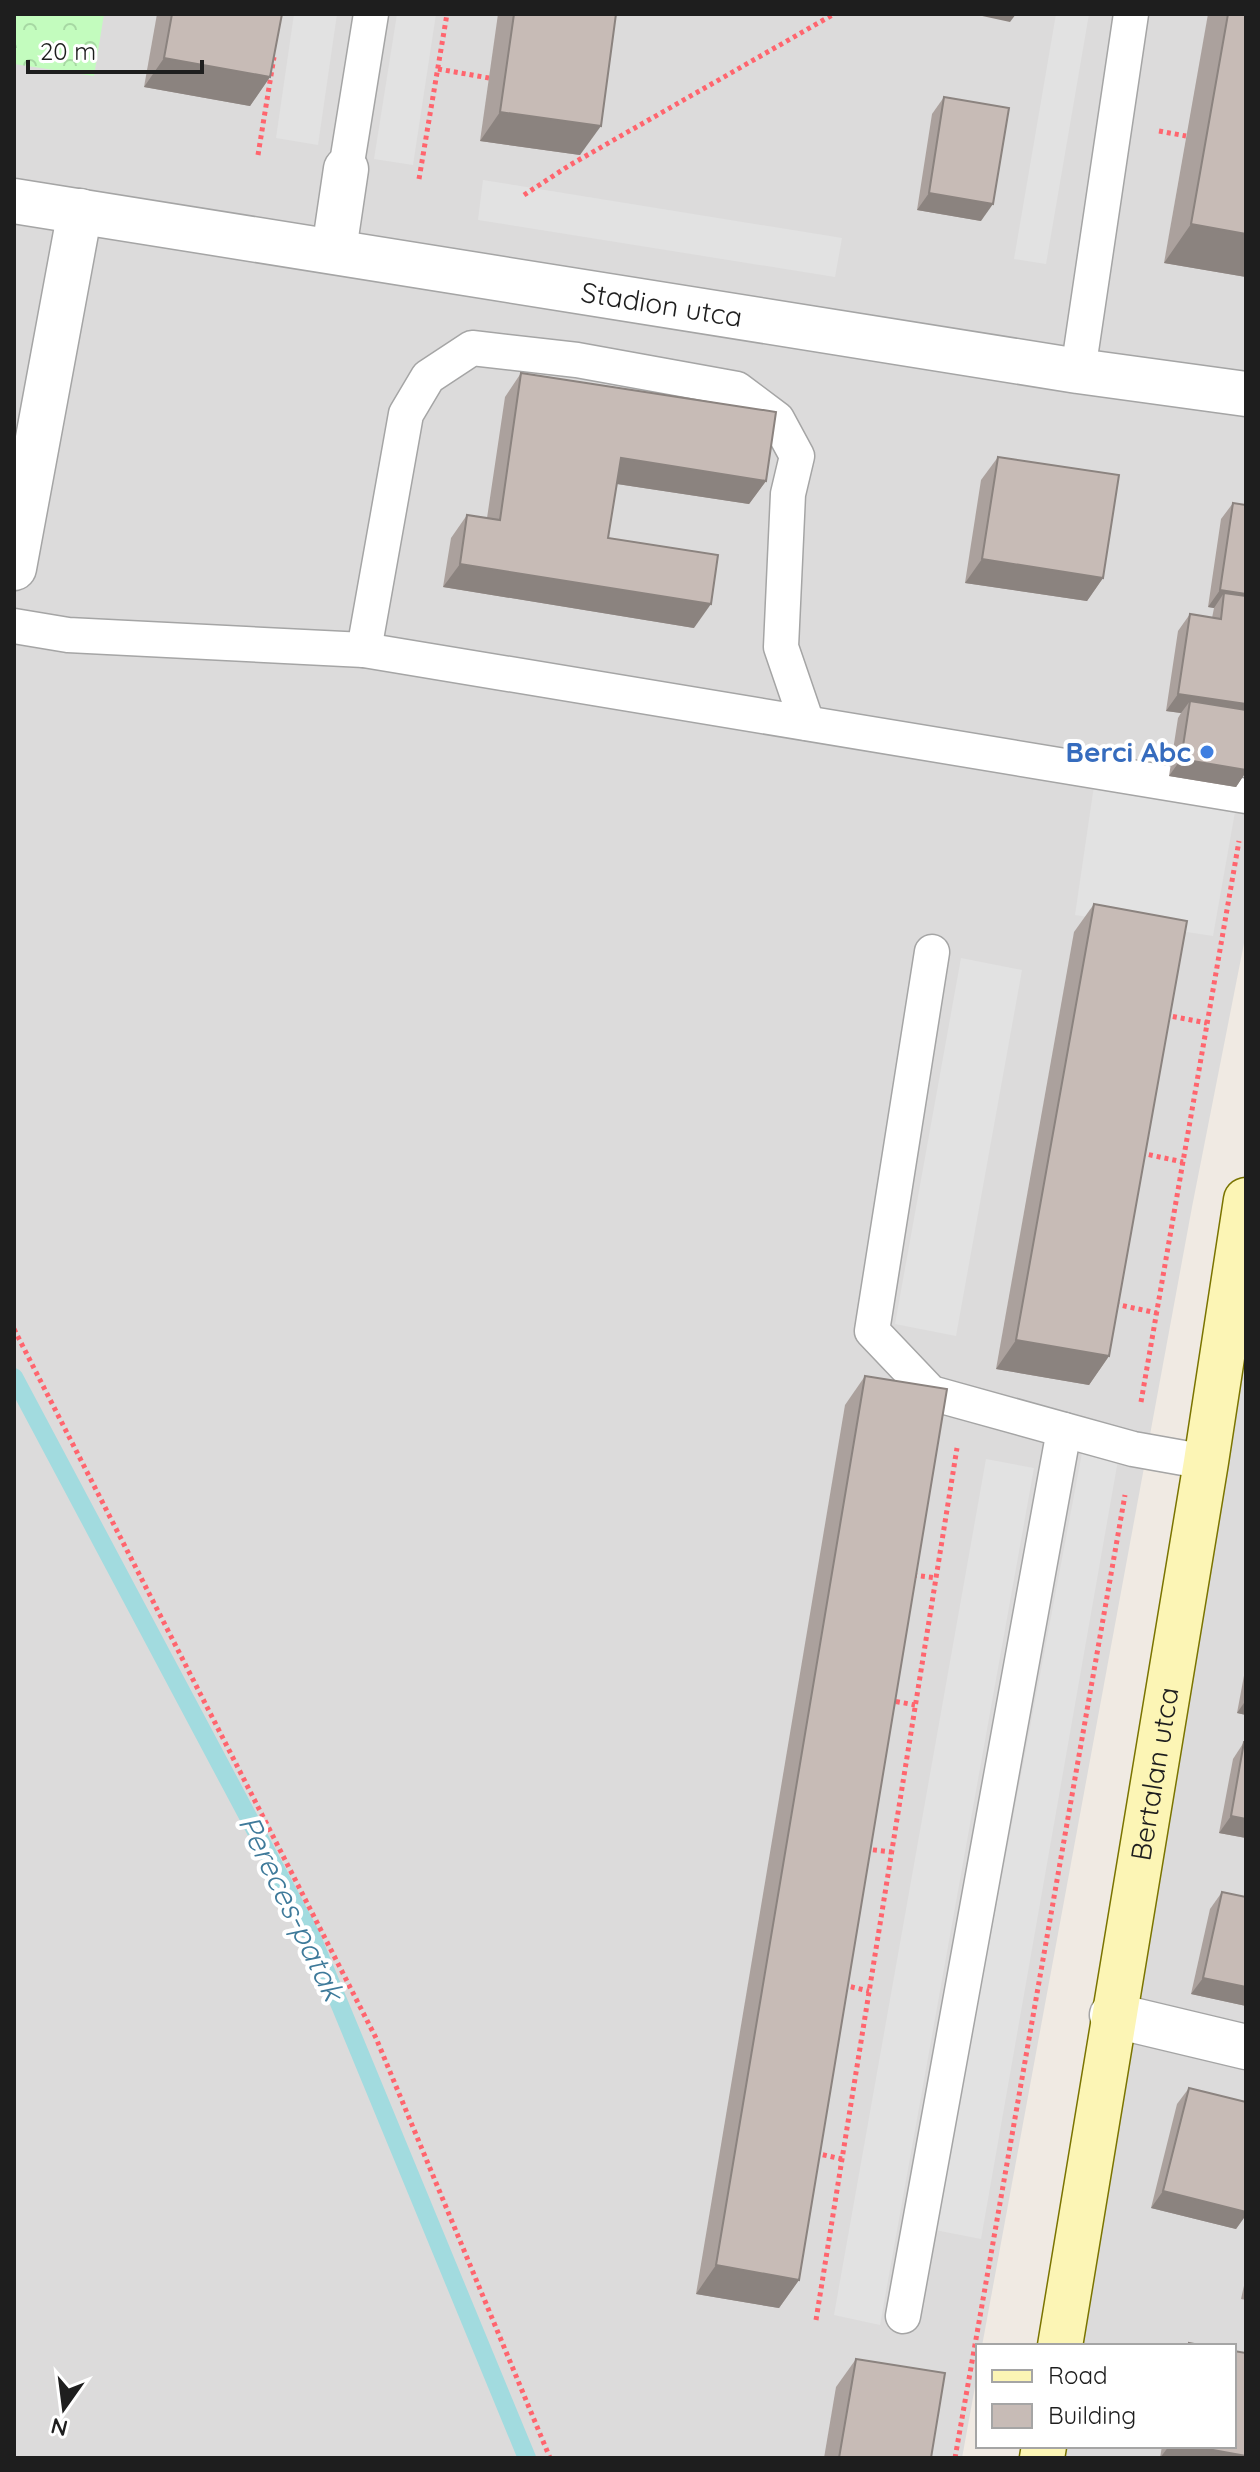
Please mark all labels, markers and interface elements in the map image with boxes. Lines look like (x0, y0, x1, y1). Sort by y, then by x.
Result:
scale bar (28, 24, 202, 74)
text: 20 m (40, 36, 96, 66)
street label: Stadion utca (579, 274, 745, 334)
place label: Berci Abc (1066, 734, 1191, 769)
marker: Berci Abc (1198, 743, 1216, 761)
street label: Bertalan utca (1122, 1684, 1186, 1863)
water label: Pereces-patak (231, 1809, 354, 2009)
legend (976, 2344, 1236, 2448)
text: Road (1048, 2360, 1108, 2390)
north arrow (24, 2368, 104, 2448)
text: Building (1048, 2400, 1136, 2430)
text: N (48, 2412, 70, 2443)

